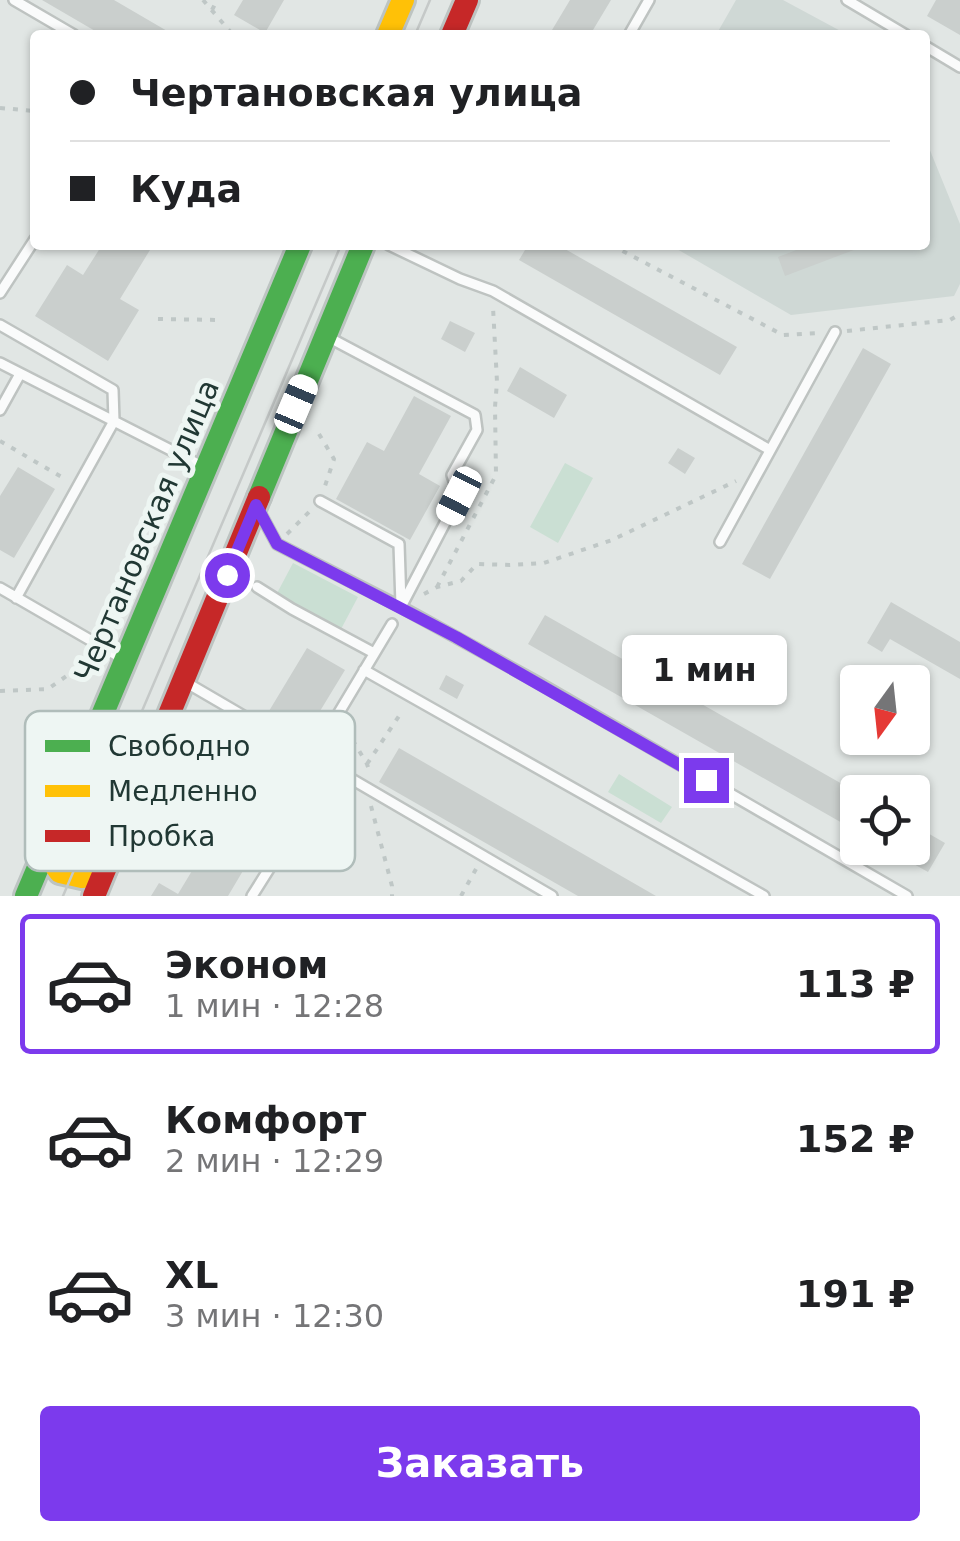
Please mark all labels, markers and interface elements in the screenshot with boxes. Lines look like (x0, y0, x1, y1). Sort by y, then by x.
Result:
text: Чертановская улица (130, 71, 582, 115)
text: Куда (130, 167, 242, 211)
car (270, 371, 322, 437)
street label: Чертановская улица (67, 374, 226, 687)
car (432, 462, 486, 530)
route start (205, 553, 250, 598)
callout: 1 мин (624, 635, 788, 705)
text: 1 мин (652, 651, 757, 689)
north arrow (840, 665, 930, 755)
map controls (840, 665, 930, 865)
legend (25, 711, 355, 871)
text: Свободно (108, 730, 250, 763)
route end (684, 758, 729, 803)
text: Медленно (108, 775, 258, 808)
button: locate (840, 775, 930, 865)
text: Пробка (108, 820, 215, 853)
icon: car (45, 939, 135, 1029)
text: Эконом (165, 943, 328, 987)
text: 113 ₽ (796, 962, 915, 1006)
text: 1 мин · 12:28 (165, 987, 384, 1025)
icon: car (45, 1094, 135, 1184)
text: Комфорт (165, 1098, 366, 1142)
text: 152 ₽ (796, 1117, 915, 1161)
text: 2 мин · 12:29 (165, 1142, 384, 1180)
icon: car (45, 1249, 135, 1339)
text: XL (165, 1253, 219, 1297)
text: 191 ₽ (796, 1272, 915, 1316)
text: 3 мин · 12:30 (165, 1297, 384, 1335)
button: Заказать (40, 1406, 920, 1521)

